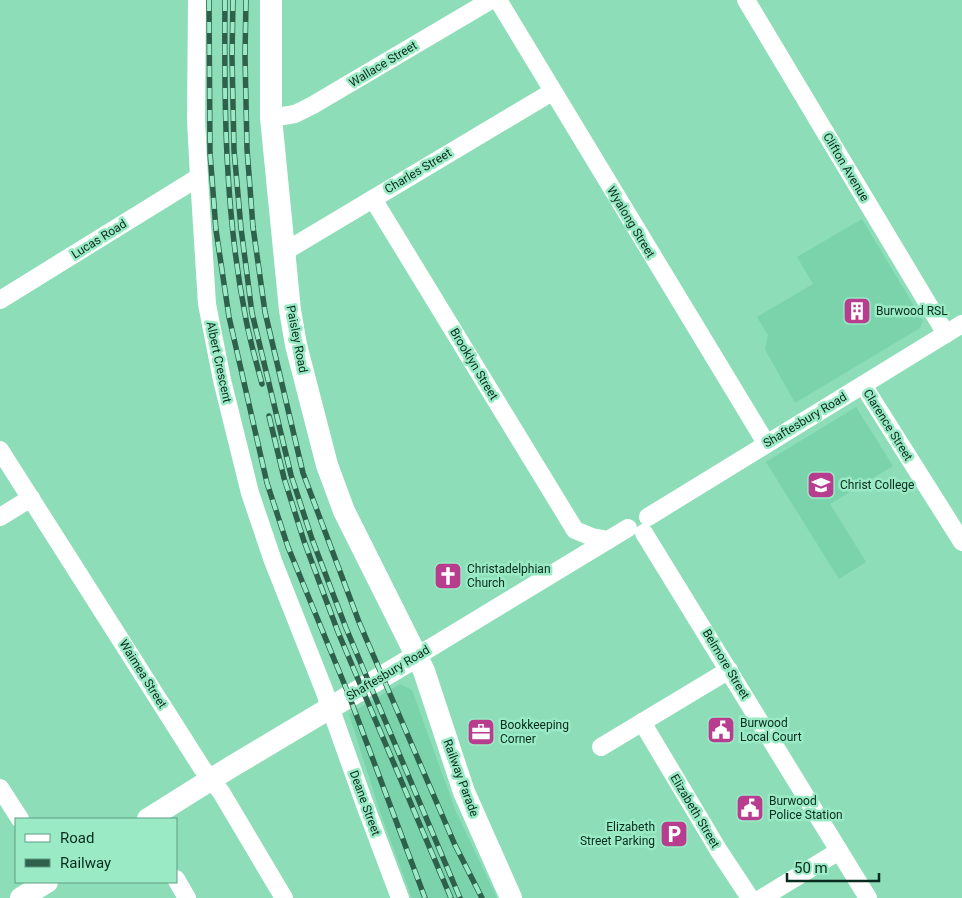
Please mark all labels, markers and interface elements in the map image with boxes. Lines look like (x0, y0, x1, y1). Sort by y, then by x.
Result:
street label: Wallace Street (347, 38, 420, 90)
street label: Clifton Avenue (820, 130, 872, 204)
street label: Charles Street (382, 146, 454, 196)
street label: Wyalong Street (604, 184, 658, 260)
street label: Lucas Road (69, 217, 129, 261)
building icon: Burwood RSL (842, 296, 872, 326)
street label: Paisley Road (284, 304, 310, 374)
place label: Burwood RSL (876, 304, 948, 318)
street label: Albert Crescent (204, 320, 234, 404)
street label: Brooklyn Street (447, 326, 501, 402)
street label: Clarence Street (860, 387, 916, 463)
street label: Shaftesbury Road (761, 390, 849, 450)
school or university icon: Christ College (806, 470, 836, 500)
place label: Christ College (840, 478, 914, 492)
church icon: Christadelphian Church (433, 561, 463, 591)
place label: Christadelphian Church (467, 562, 551, 590)
street label: Belmore Street (700, 627, 752, 702)
street label: Waimea Street (116, 637, 170, 711)
street label: Shaftesbury Road (344, 643, 432, 703)
public building icon: Burwood Local Court (706, 715, 736, 745)
place label: Burwood Local Court (740, 716, 802, 744)
office icon: Bookkeeping Corner (466, 717, 496, 747)
place label: Bookkeeping Corner (500, 718, 569, 746)
street label: Railway Parade (441, 737, 481, 819)
street label: Deane Street (347, 768, 383, 838)
street label: Elizabeth Street (668, 772, 723, 850)
public building icon: Burwood Police Station (735, 793, 765, 823)
place label: Burwood Police Station (769, 794, 843, 822)
legend (15, 818, 178, 883)
parking icon: Elizabeth Street Parking (659, 819, 689, 849)
place label: Elizabeth Street Parking (580, 820, 655, 848)
text: Road (60, 829, 94, 847)
scale bar (787, 850, 880, 882)
text: Railway (60, 854, 111, 872)
text: 50 m (794, 859, 828, 877)

